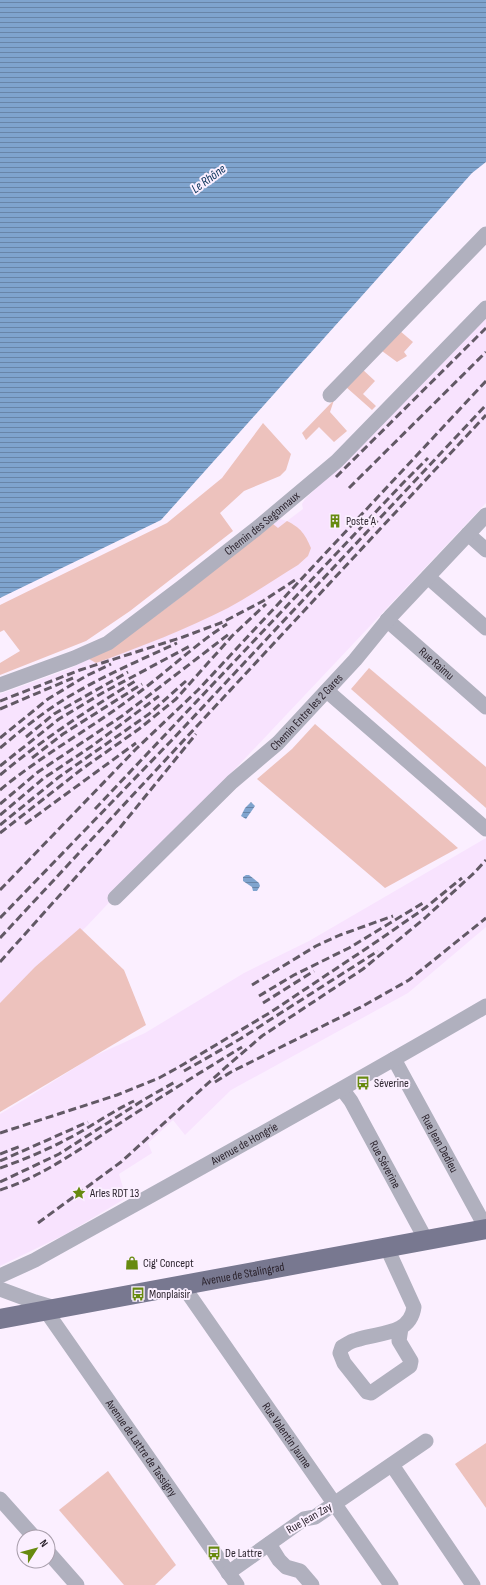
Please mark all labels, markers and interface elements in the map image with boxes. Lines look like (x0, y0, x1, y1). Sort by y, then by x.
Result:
water label: Le Rhône (188, 161, 229, 197)
street label: Chemin des Segonnaux (222, 488, 303, 559)
building icon: Poste A (327, 513, 343, 529)
place label: Poste A (346, 514, 377, 529)
street label: Rue Raimu (415, 644, 457, 684)
street label: Chemin Entre les 2 Gares (267, 671, 346, 754)
bus stop icon: Séverine (355, 1075, 371, 1091)
place label: Séverine (374, 1076, 409, 1091)
street label: Rue Jean Dedieu (418, 1112, 461, 1175)
street label: Avenue de Hongrie (207, 1119, 281, 1169)
street label: Rue Séverine (366, 1138, 404, 1191)
place icon: Arles RDT 13 (71, 1185, 87, 1201)
place label: Arles RDT 13 (89, 1186, 139, 1201)
shop icon: Cig' Concept (124, 1255, 140, 1271)
place label: Cig' Concept (143, 1256, 194, 1271)
street label: Avenue de Stalingrad (199, 1259, 286, 1290)
bus stop icon: Monplaisir (130, 1286, 146, 1302)
place label: Monplaisir (149, 1287, 191, 1302)
street label: Avenue de Lattre de Tassigny (101, 1396, 180, 1500)
street label: Rue Valentin Jaume (258, 1400, 315, 1472)
street label: Rue Jean Zay (284, 1499, 335, 1537)
north arrow (16, 1529, 56, 1569)
text: N (37, 1537, 51, 1550)
bus stop icon: De Lattre (206, 1545, 222, 1561)
place label: De Lattre (225, 1546, 262, 1561)

